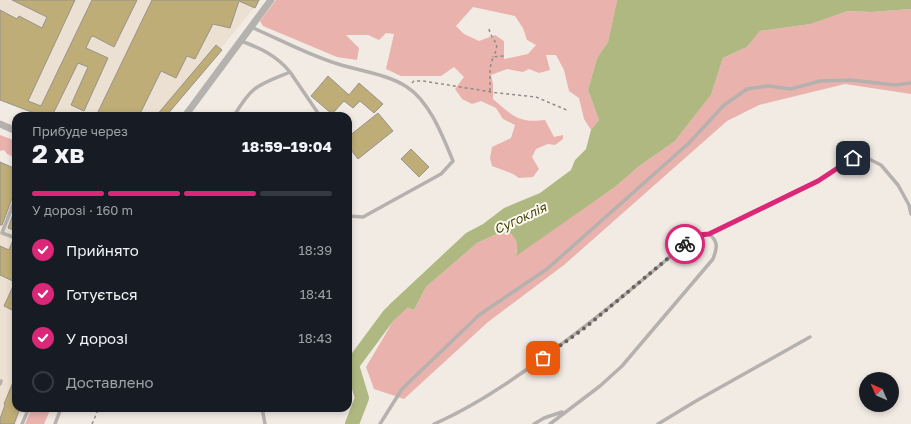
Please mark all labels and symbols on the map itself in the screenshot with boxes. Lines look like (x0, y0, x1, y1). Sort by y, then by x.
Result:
pin (836, 141, 870, 175)
water label: Сугоклія (491, 198, 550, 237)
courier (665, 224, 705, 264)
pin (526, 341, 560, 375)
north arrow (859, 372, 899, 412)

